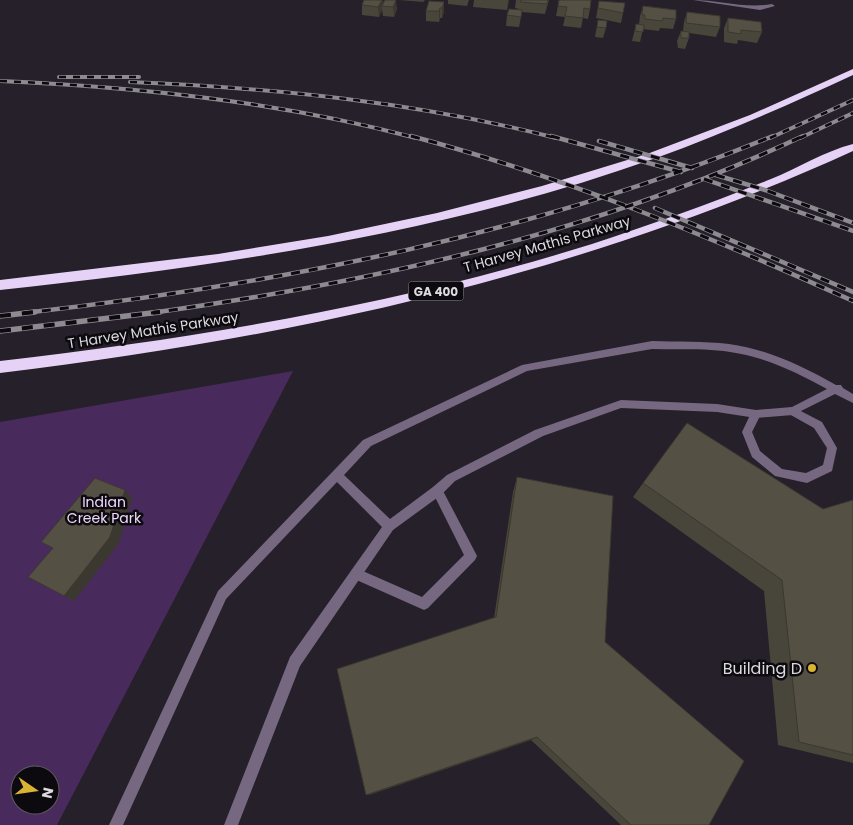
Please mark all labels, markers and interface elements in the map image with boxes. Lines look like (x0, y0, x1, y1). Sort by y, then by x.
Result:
street label: T Harvey Mathis Parkway (461, 211, 633, 277)
road number: GA 400 (408, 282, 464, 300)
street label: T Harvey Mathis Parkway (66, 307, 240, 353)
park label: Indian Creek Park (67, 492, 142, 528)
place label: Building D (723, 657, 802, 680)
marker: Building D (806, 662, 818, 674)
north arrow (10, 765, 60, 815)
text: N (37, 786, 59, 800)

